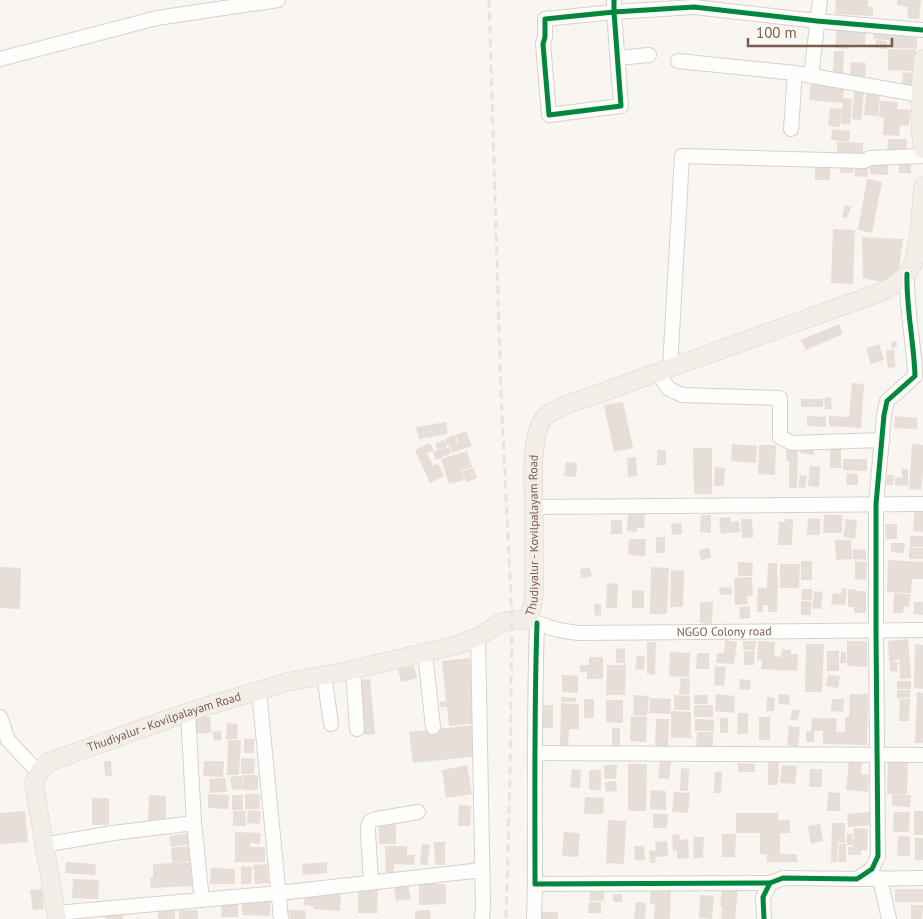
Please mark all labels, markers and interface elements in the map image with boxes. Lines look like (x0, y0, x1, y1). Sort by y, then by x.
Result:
scale bar (748, 15, 892, 47)
text: 100 m (756, 23, 797, 42)
street label: Thudiyalur - Kovilpalayam Road (522, 454, 541, 618)
street label: NGGO Colony road (677, 623, 772, 639)
street label: Thudiyalur - Kovilpalayam Road (85, 688, 242, 755)

